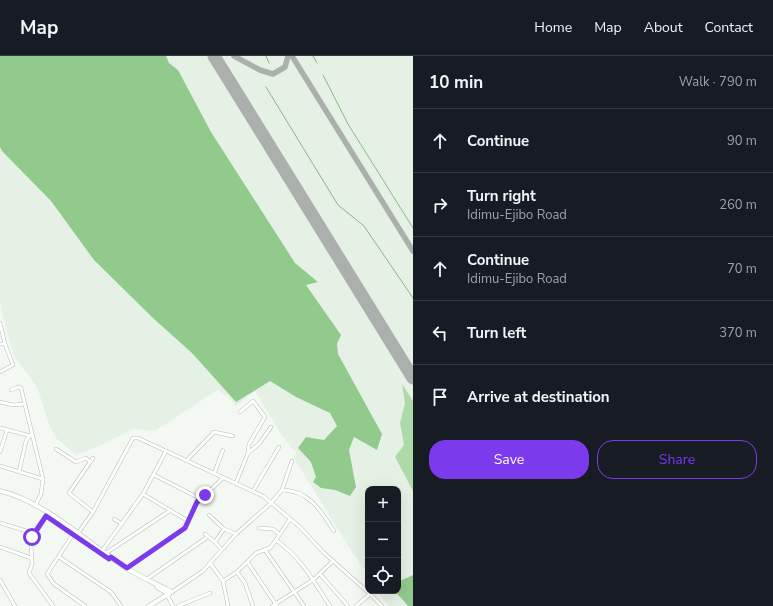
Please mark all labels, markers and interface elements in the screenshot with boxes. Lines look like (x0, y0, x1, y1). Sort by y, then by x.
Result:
text: Map (20, 15, 58, 41)
text: Home (534, 18, 572, 37)
text: Map (594, 18, 622, 37)
text: About (644, 18, 683, 37)
text: Contact (705, 18, 753, 37)
text: 10 min (429, 71, 483, 94)
text: Walk · 790 m (679, 73, 757, 91)
icon: ahead (429, 130, 451, 152)
text: Continue (467, 131, 529, 151)
text: 90 m (727, 132, 757, 150)
text: Turn right (467, 186, 536, 206)
icon: right (429, 194, 451, 216)
text: 260 m (719, 196, 757, 214)
text: Idimu-Ejibo Road (467, 206, 567, 224)
text: Continue (467, 250, 529, 270)
icon: ahead (429, 258, 451, 280)
text: 70 m (727, 260, 757, 278)
text: Idimu-Ejibo Road (467, 270, 567, 288)
icon: left (429, 322, 451, 344)
text: Turn left (467, 323, 526, 343)
text: 370 m (719, 324, 757, 342)
icon: arrive (429, 386, 451, 408)
text: Arrive at destination (467, 387, 610, 407)
button: Save (429, 440, 589, 479)
button: Share (597, 440, 757, 479)
route end (196, 486, 214, 504)
map controls (365, 486, 401, 594)
button: + (365, 486, 401, 522)
button: − (365, 522, 401, 558)
route start (23, 528, 41, 546)
button: locate (365, 558, 401, 594)

